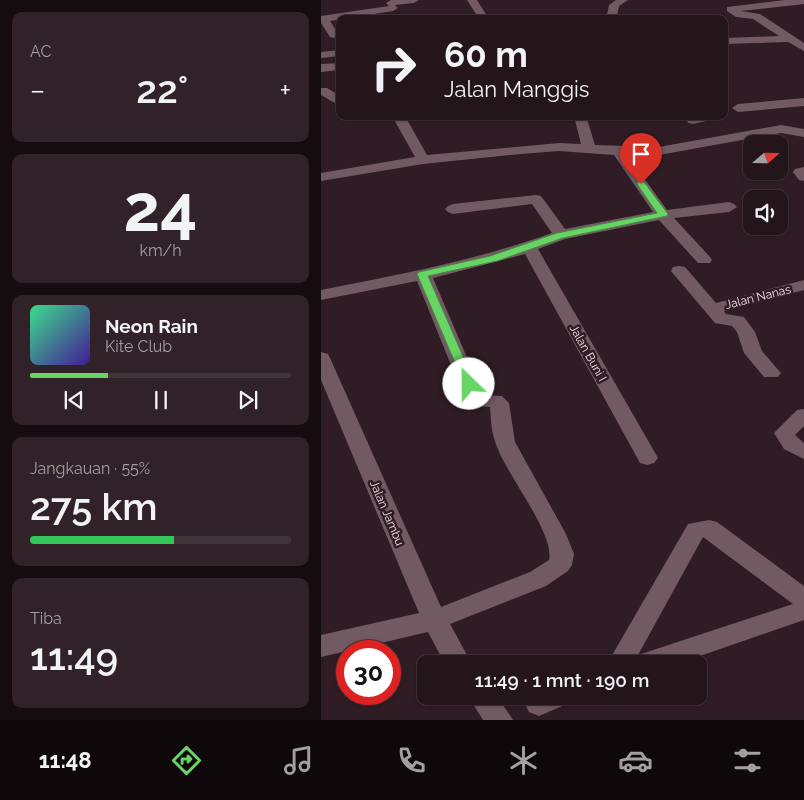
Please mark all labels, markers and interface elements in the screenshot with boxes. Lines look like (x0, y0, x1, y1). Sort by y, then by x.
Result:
text: 60 m (444, 34, 528, 75)
icon: right (361, 35, 426, 100)
text: AC (30, 42, 51, 61)
text: 22° (136, 67, 188, 112)
text: − (30, 74, 45, 107)
text: + (279, 74, 291, 107)
text: Jalan Manggis (444, 76, 589, 102)
pin (620, 133, 662, 184)
north arrow (743, 135, 789, 180)
map controls (743, 135, 788, 235)
icon: arrive (627, 140, 655, 168)
text: 24 (124, 170, 197, 246)
button: sound (743, 190, 788, 235)
text: km/h (139, 241, 182, 260)
street label: Jalan Nanas (724, 282, 792, 312)
text: Neon Rain (105, 315, 198, 337)
street label: Jalan Buni I (567, 322, 609, 384)
text: Kite Club (105, 337, 172, 356)
position arrow (442, 357, 494, 409)
icon: previous (60, 386, 88, 414)
icon: pause (147, 386, 175, 414)
icon: next (234, 386, 262, 414)
text: Jangkauan · 55% (30, 459, 150, 478)
street label: Jalan Jambu (367, 478, 407, 548)
text: 275 km (30, 484, 158, 529)
text: Tiba (30, 609, 62, 628)
text: 11:49 (30, 634, 118, 679)
speed limit sign: 30 (336, 640, 401, 705)
text: 11:49 · 1 mnt · 190 m (475, 669, 649, 691)
icon: directions (169, 743, 204, 778)
icon: music (281, 743, 316, 778)
icon: phone (394, 743, 429, 778)
icon: climate (506, 743, 541, 778)
icon: car (618, 743, 653, 778)
icon: filters (730, 743, 765, 778)
text: 11:48 (39, 747, 92, 773)

